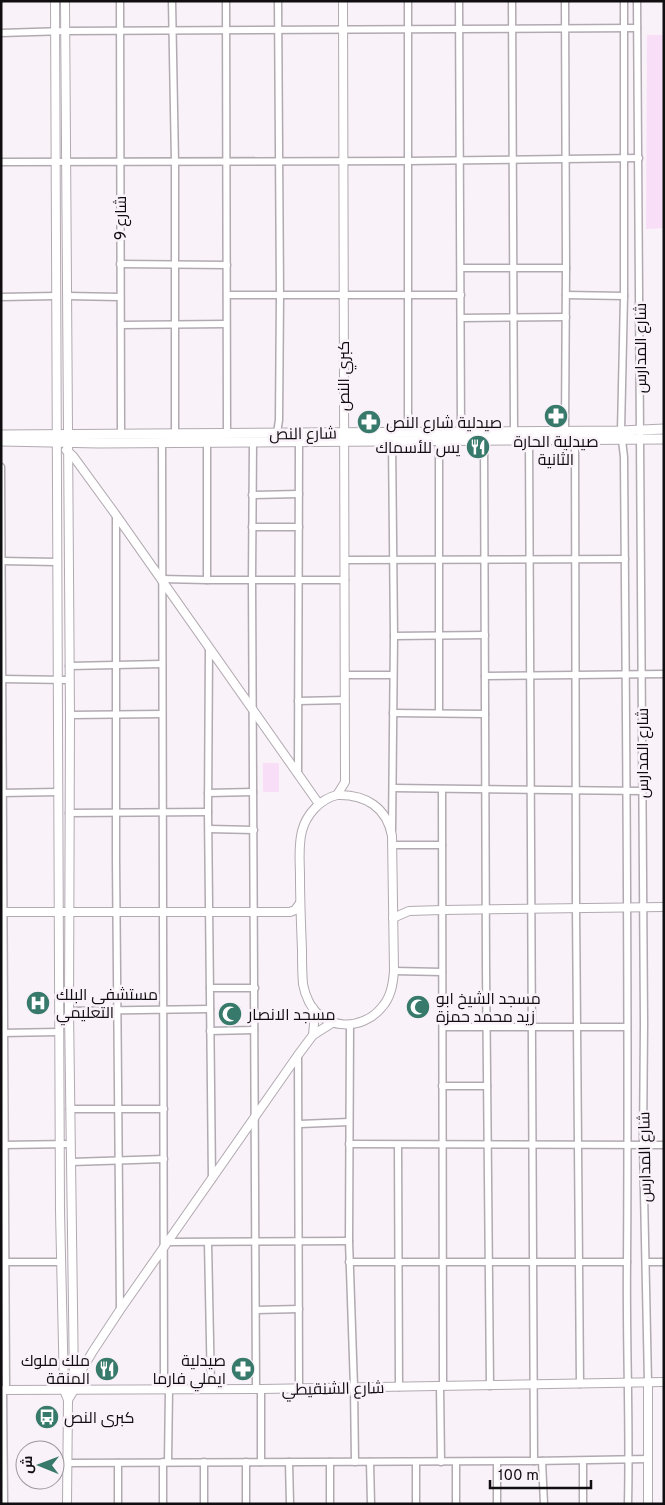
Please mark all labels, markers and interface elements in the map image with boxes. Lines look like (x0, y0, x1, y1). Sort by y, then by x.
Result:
street label: شارع 9 (112, 196, 132, 240)
street label: شارع المدارس (632, 303, 652, 393)
street label: كبري النص (335, 341, 357, 411)
pharmacy icon: صيدلية الحارة الثانية (543, 403, 569, 429)
pharmacy icon: صيدلية شارع النص (356, 409, 382, 435)
place label: صيدلية شارع النص (386, 414, 502, 434)
street label: شارع النص (269, 424, 337, 446)
place label: صيدلية الحارة الثانية (513, 433, 599, 471)
restaurant icon: يس للأسماك (465, 434, 491, 460)
place label: يس للأسماك (376, 439, 461, 459)
street label: شارع المدارس (634, 708, 654, 798)
place label: مستشفى البلك التعليمي (56, 986, 158, 1026)
hospital icon: مستشفى البلك التعليمي (25, 990, 51, 1016)
place label: مسجد الشيخ ابو زيد محمد حمزة (436, 990, 541, 1028)
mosque icon: مسجد الشيخ ابو زيد محمد حمزة (405, 994, 431, 1020)
mosque icon: مسجد الانصار (217, 1001, 243, 1027)
place label: مسجد الانصار (247, 1006, 335, 1026)
street label: شارع المدارس (635, 1111, 657, 1202)
place label: ملك ملوك المنقة (21, 1352, 90, 1390)
place label: صيدلية ايملي فارما (152, 1352, 226, 1392)
restaurant icon: ملك ملوك المنقة (94, 1356, 120, 1382)
pharmacy icon: صيدلية ايملي فارما (230, 1356, 256, 1382)
street label: شارع الشنقيطي (281, 1379, 385, 1403)
bus stop icon: كبرى النص (34, 1404, 60, 1430)
place label: كبرى النص (64, 1409, 135, 1429)
north arrow (15, 1440, 65, 1490)
text: ش (19, 1456, 37, 1474)
scale bar (490, 1458, 591, 1490)
text: 100 m (498, 1467, 539, 1486)

